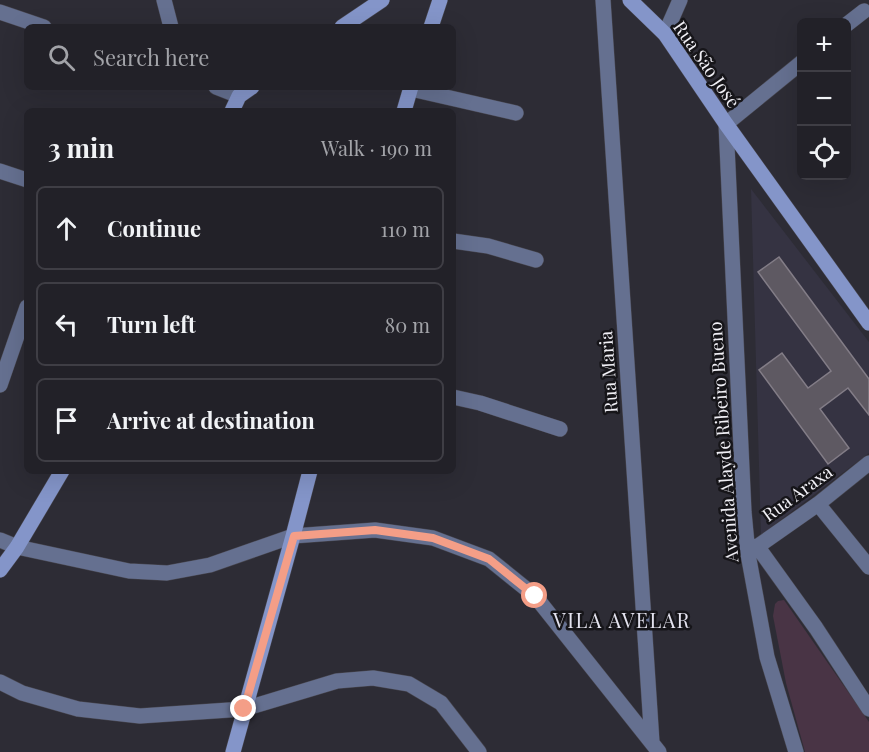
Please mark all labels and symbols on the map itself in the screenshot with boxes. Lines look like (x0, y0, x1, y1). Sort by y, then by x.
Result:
street label: Rua São José (668, 16, 746, 112)
street label: Avenida Alayde Ribeiro Bueno (703, 321, 743, 564)
street label: Rua Maria (593, 330, 623, 414)
street label: Rua Araxa (757, 459, 837, 527)
route start (521, 582, 547, 608)
district label: VILA AVELAR (552, 606, 691, 633)
route end (230, 695, 256, 721)

